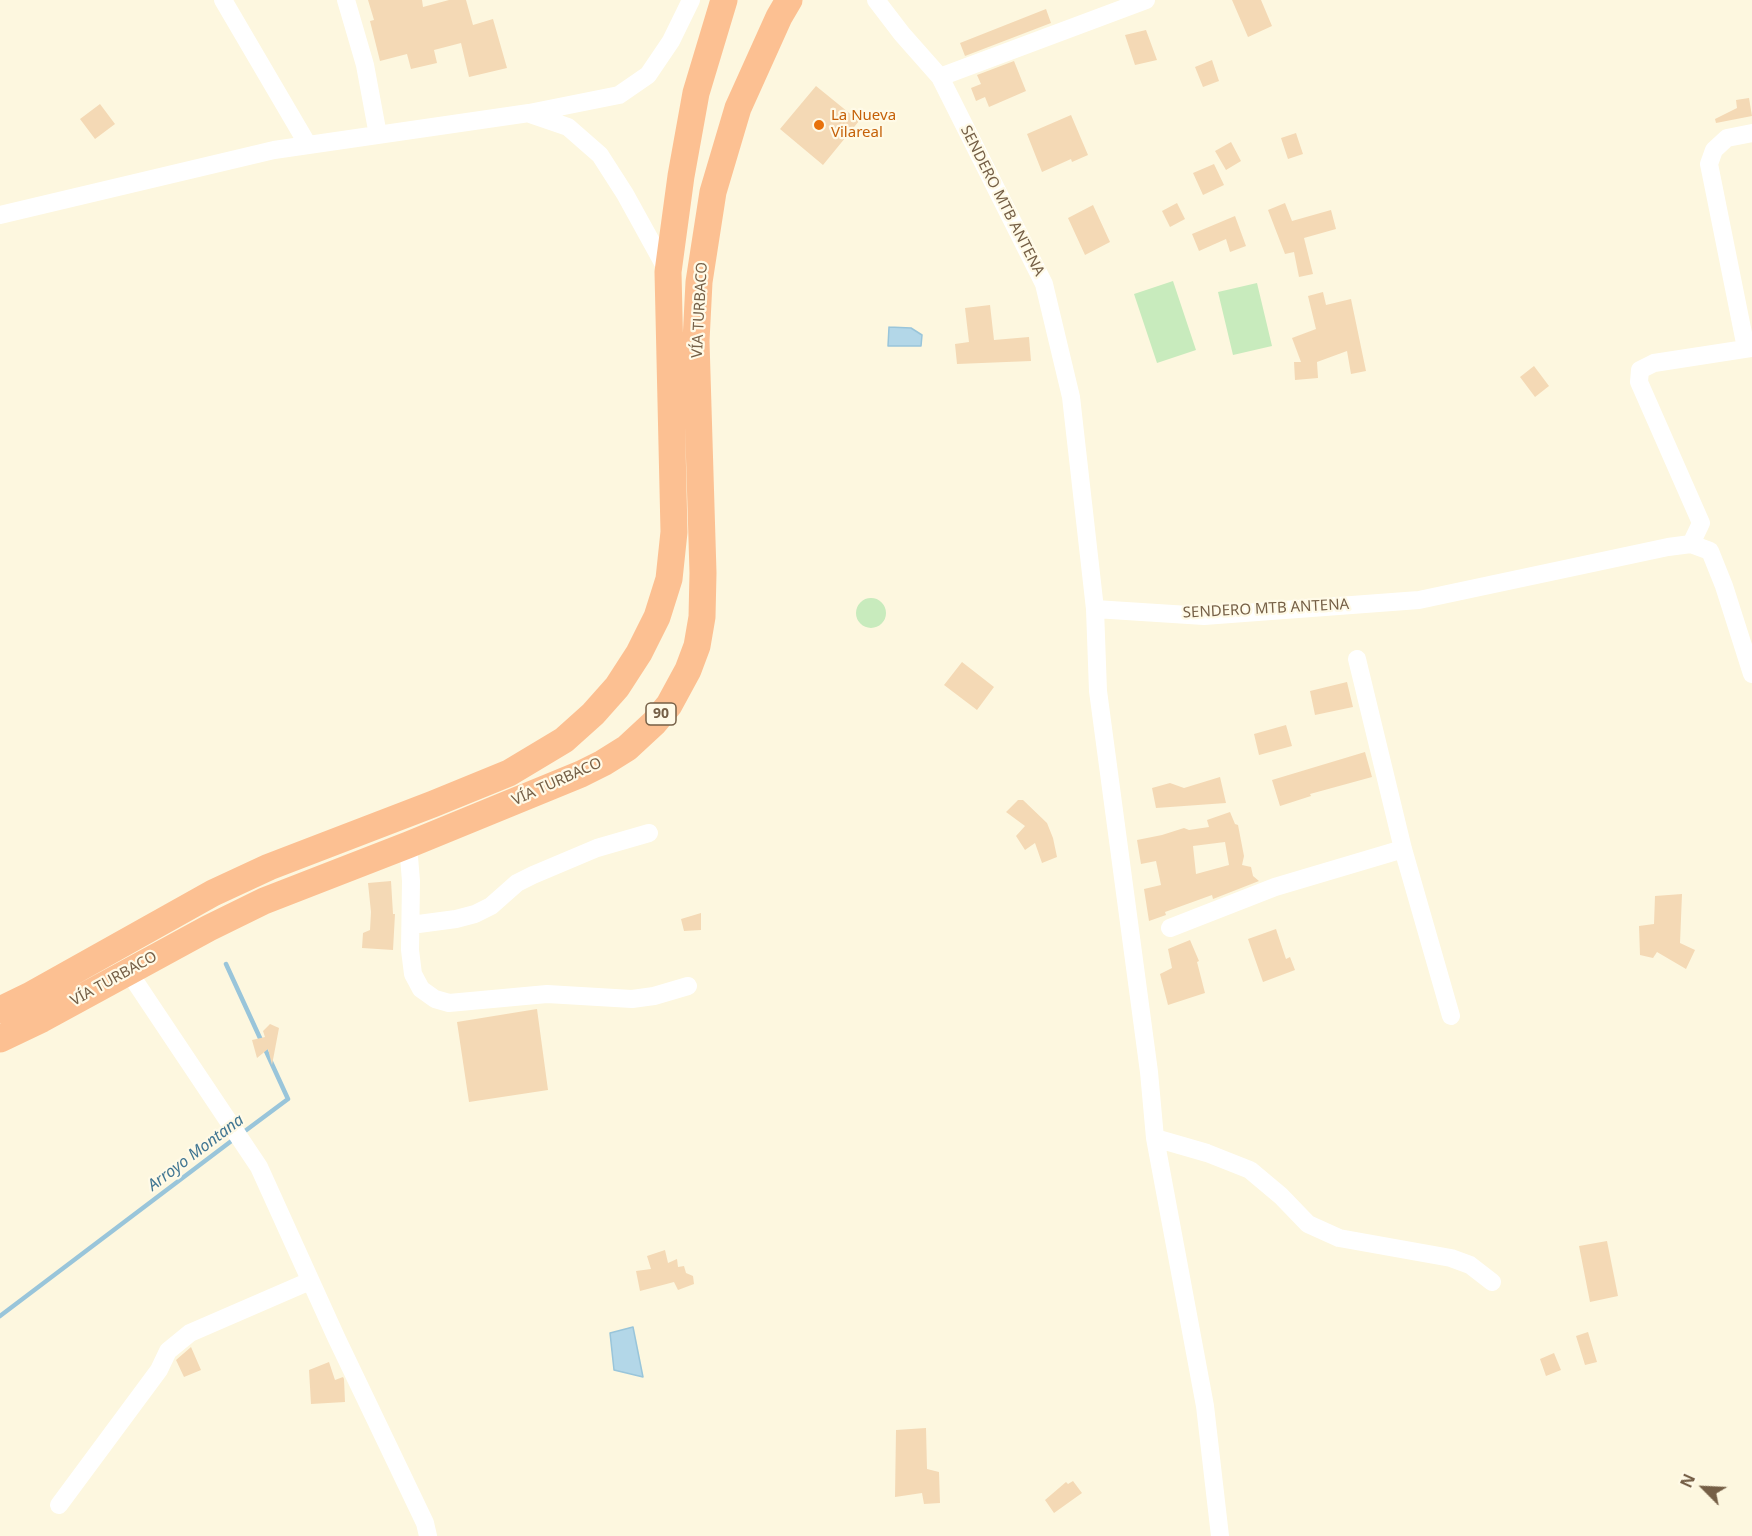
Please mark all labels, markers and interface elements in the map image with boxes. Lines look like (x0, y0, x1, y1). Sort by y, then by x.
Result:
place label: La Nueva Vilareal (831, 107, 896, 142)
marker: La Nueva Vilareal (812, 118, 826, 132)
street label: SENDERO MTB ANTENA (956, 123, 1048, 279)
street label: VÍA TURBACO (688, 262, 712, 358)
street label: SENDERO MTB ANTENA (1182, 596, 1350, 622)
road number: 90 (646, 703, 676, 725)
street label: VÍA TURBACO (509, 754, 605, 810)
street label: VÍA TURBACO (68, 948, 160, 1010)
water label: Arroyo Montana (144, 1111, 248, 1195)
north arrow (1674, 1458, 1734, 1518)
text: N (1675, 1470, 1700, 1491)

